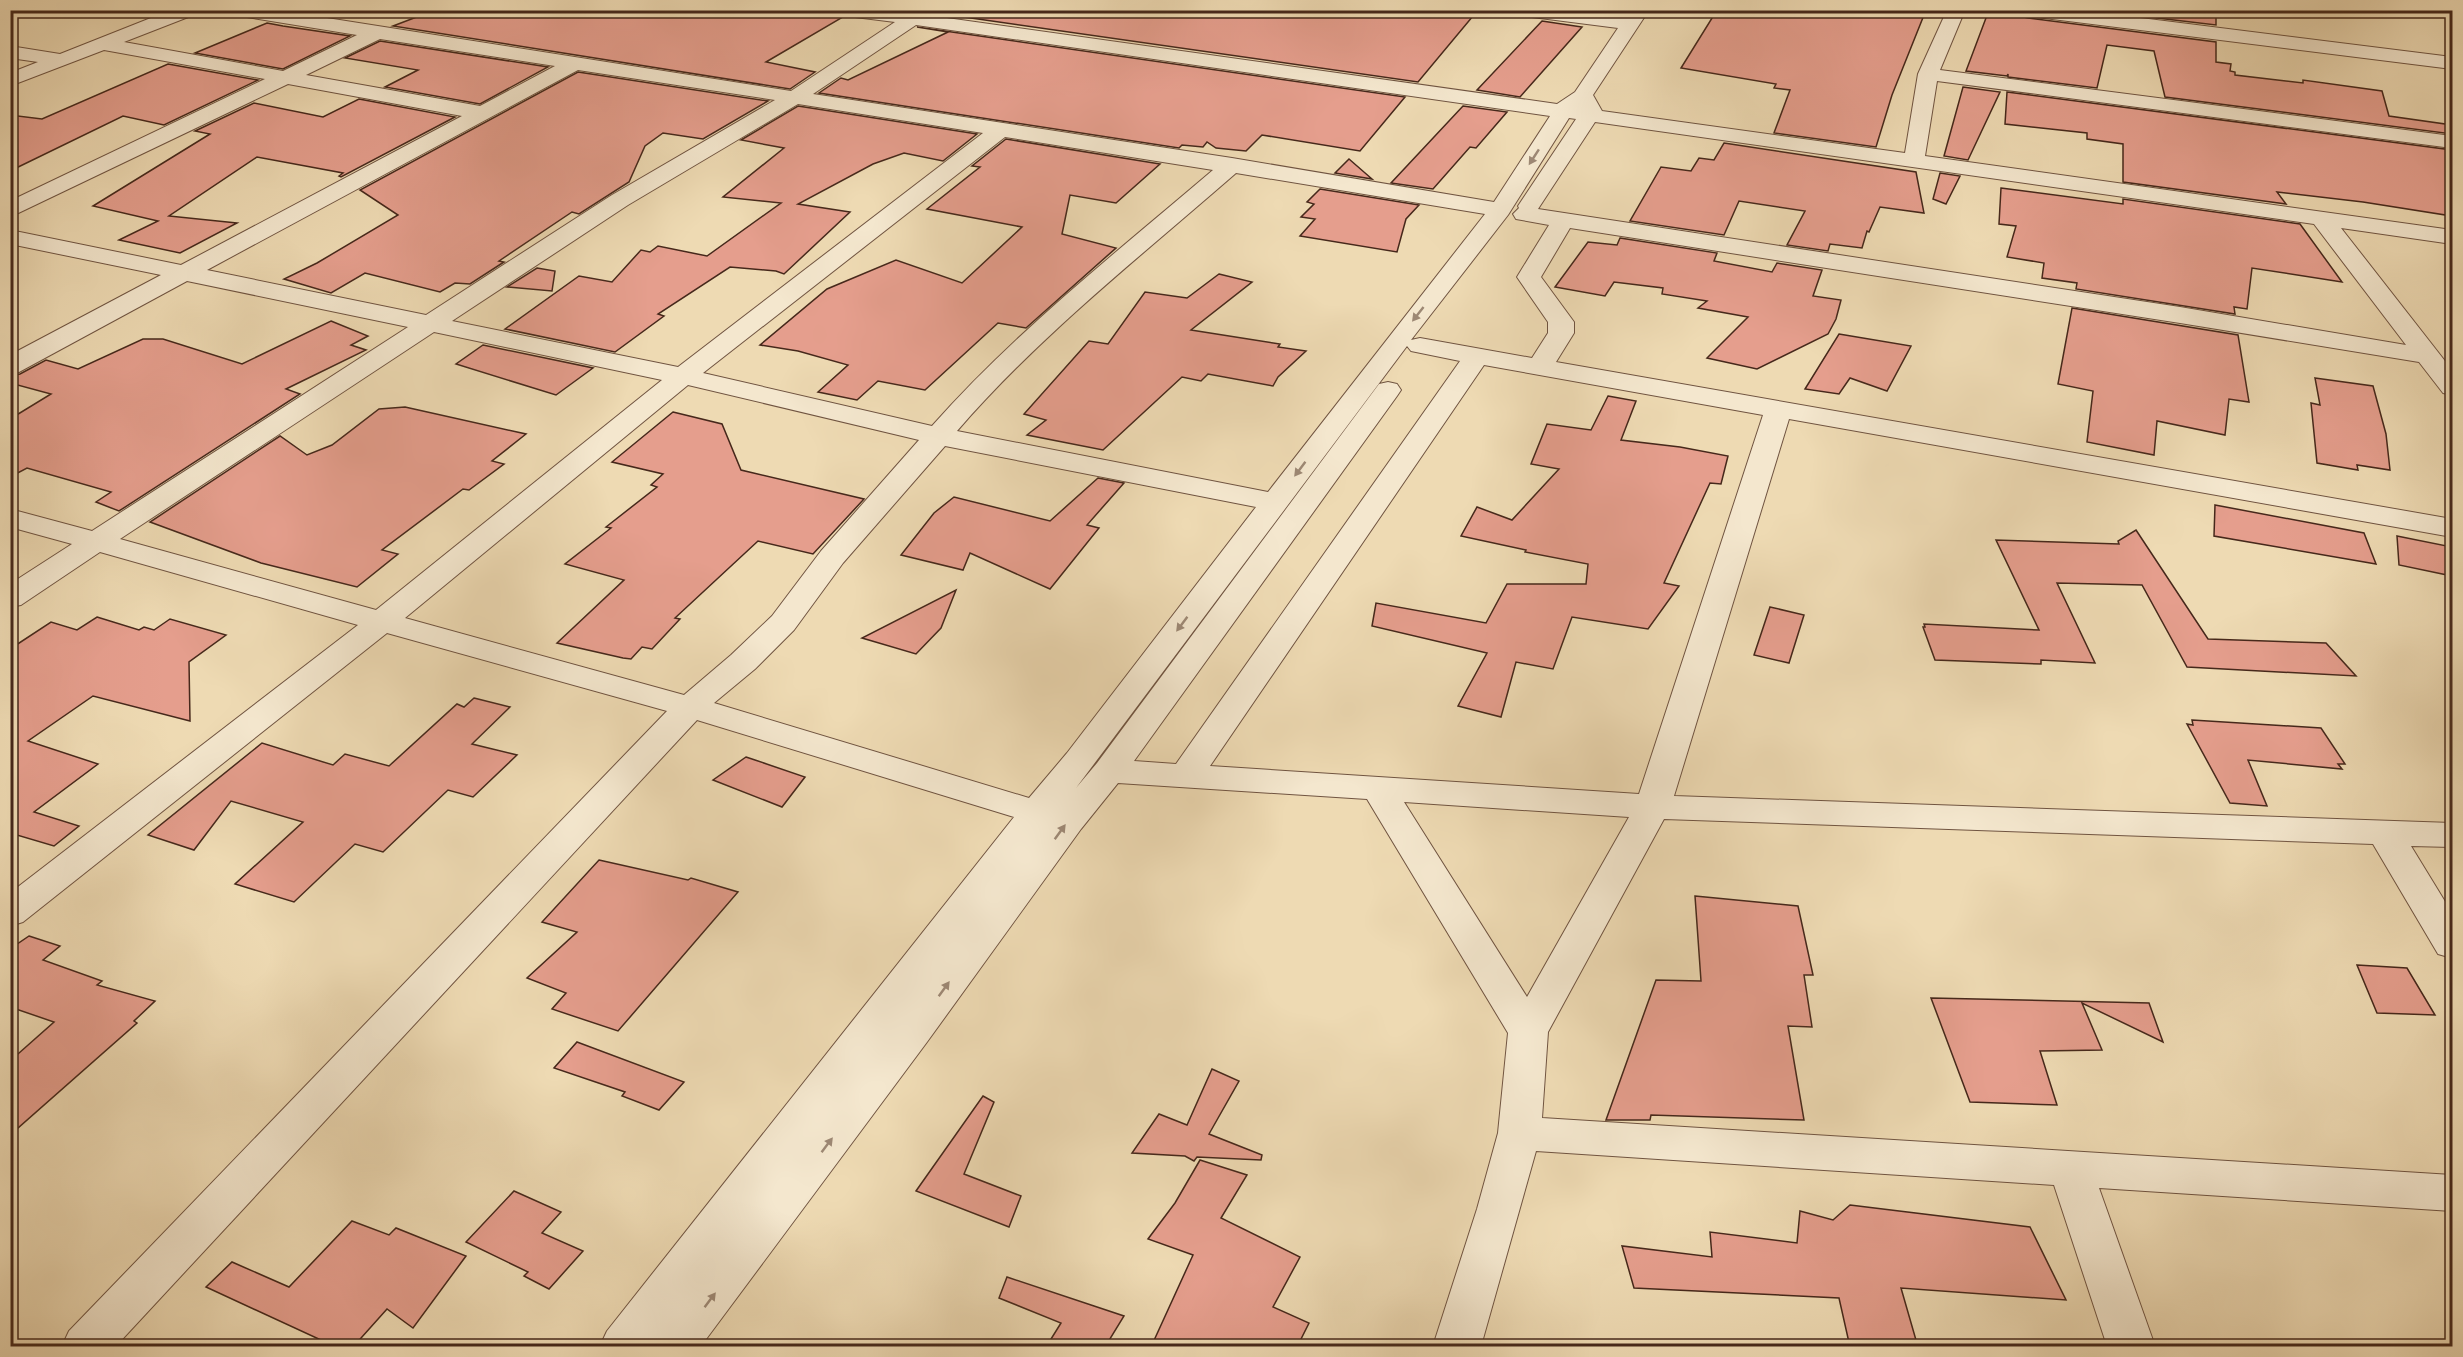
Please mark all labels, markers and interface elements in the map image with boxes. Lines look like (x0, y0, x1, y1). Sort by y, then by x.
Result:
one-way arrow (1528, 149, 1539, 165)
one-way arrow (1413, 306, 1425, 321)
one-way arrow (1294, 460, 1306, 476)
one-way arrow (1176, 616, 1188, 632)
one-way arrow (1054, 824, 1066, 840)
one-way arrow (938, 981, 950, 996)
one-way arrow (821, 1137, 833, 1152)
one-way arrow (703, 1292, 716, 1308)

